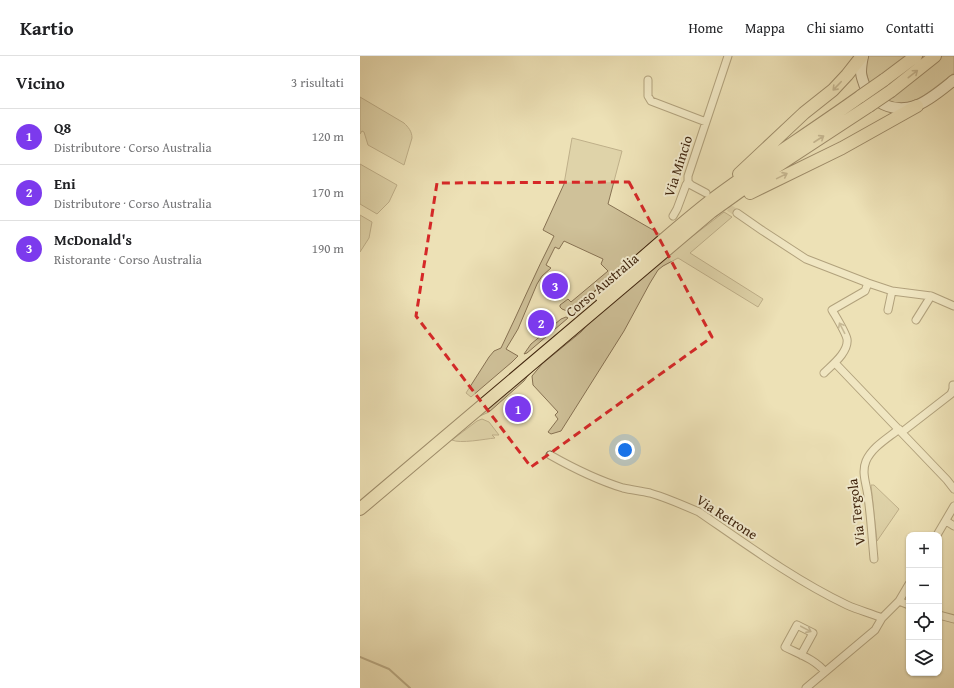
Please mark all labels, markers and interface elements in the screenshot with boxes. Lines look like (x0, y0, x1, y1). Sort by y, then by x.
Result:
text: Kartio (20, 14, 74, 42)
text: Home (689, 18, 723, 38)
text: Mappa (745, 18, 785, 38)
text: Chi siamo (807, 18, 864, 38)
text: Contatti (886, 18, 934, 38)
one-way arrow (907, 69, 918, 78)
text: Vicino (16, 70, 65, 95)
text: 3 risultati (291, 73, 344, 92)
one-way arrow (832, 81, 841, 91)
text: Q8 (54, 117, 71, 138)
text: 1 (26, 127, 32, 146)
text: 120 m (312, 127, 344, 146)
street label: Via Mincio (659, 133, 697, 199)
one-way arrow (813, 135, 824, 143)
text: Distributore · Corso Australia (54, 138, 212, 157)
one-way arrow (776, 172, 788, 180)
text: Eni (54, 173, 76, 194)
text: 2 (26, 183, 32, 202)
text: 170 m (312, 183, 344, 202)
text: Distributore · Corso Australia (54, 194, 212, 213)
text: McDonald's (54, 229, 132, 250)
text: 3 (26, 239, 32, 258)
text: 190 m (312, 239, 344, 258)
street label: Corso Australia (561, 248, 643, 321)
text: Ristorante · Corso Australia (54, 250, 202, 269)
pin: 3 (542, 271, 568, 301)
pin: 2 (528, 308, 554, 338)
one-way arrow (838, 322, 845, 334)
pin: 1 (505, 394, 531, 424)
your location (615, 440, 635, 460)
street label: Via Tergola (842, 477, 870, 547)
street label: Via Retrone (692, 490, 762, 545)
map controls (906, 532, 942, 676)
button: + (906, 532, 942, 568)
button: − (906, 568, 942, 604)
button: locate (906, 604, 942, 640)
one-way arrow (800, 626, 812, 634)
button: layers (906, 640, 942, 676)

